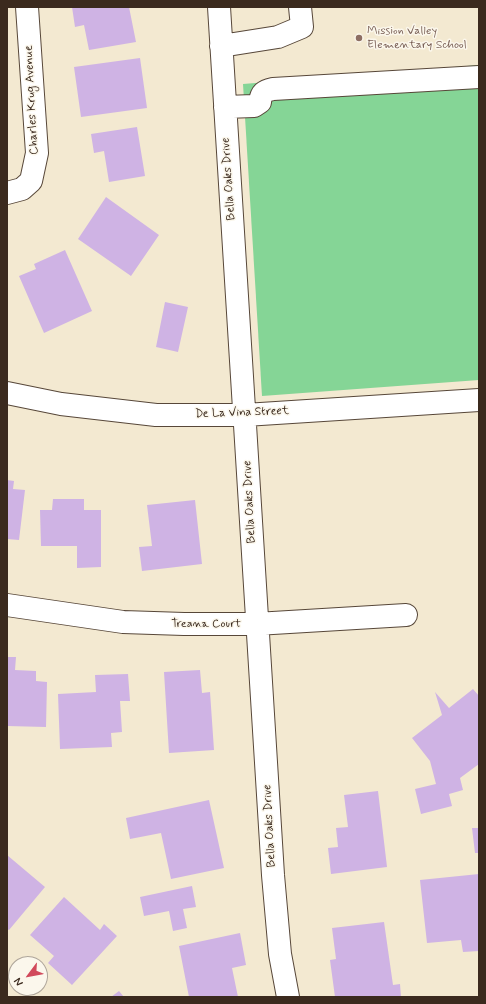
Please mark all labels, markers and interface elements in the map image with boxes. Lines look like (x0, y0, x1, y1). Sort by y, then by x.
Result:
place label: Mission Valley Elementary School (367, 24, 467, 52)
marker: Mission Valley Elementary School (354, 33, 364, 43)
street label: Charles Krug Avenue (22, 45, 42, 155)
street label: Bella Oaks Drive (219, 137, 239, 221)
street label: De La Vina Street (195, 404, 289, 422)
street label: Bella Oaks Drive (241, 460, 259, 544)
street label: Treana Court (171, 617, 241, 631)
street label: Bella Oaks Drive (261, 784, 279, 868)
north arrow (8, 956, 48, 996)
text: N (11, 975, 27, 989)

